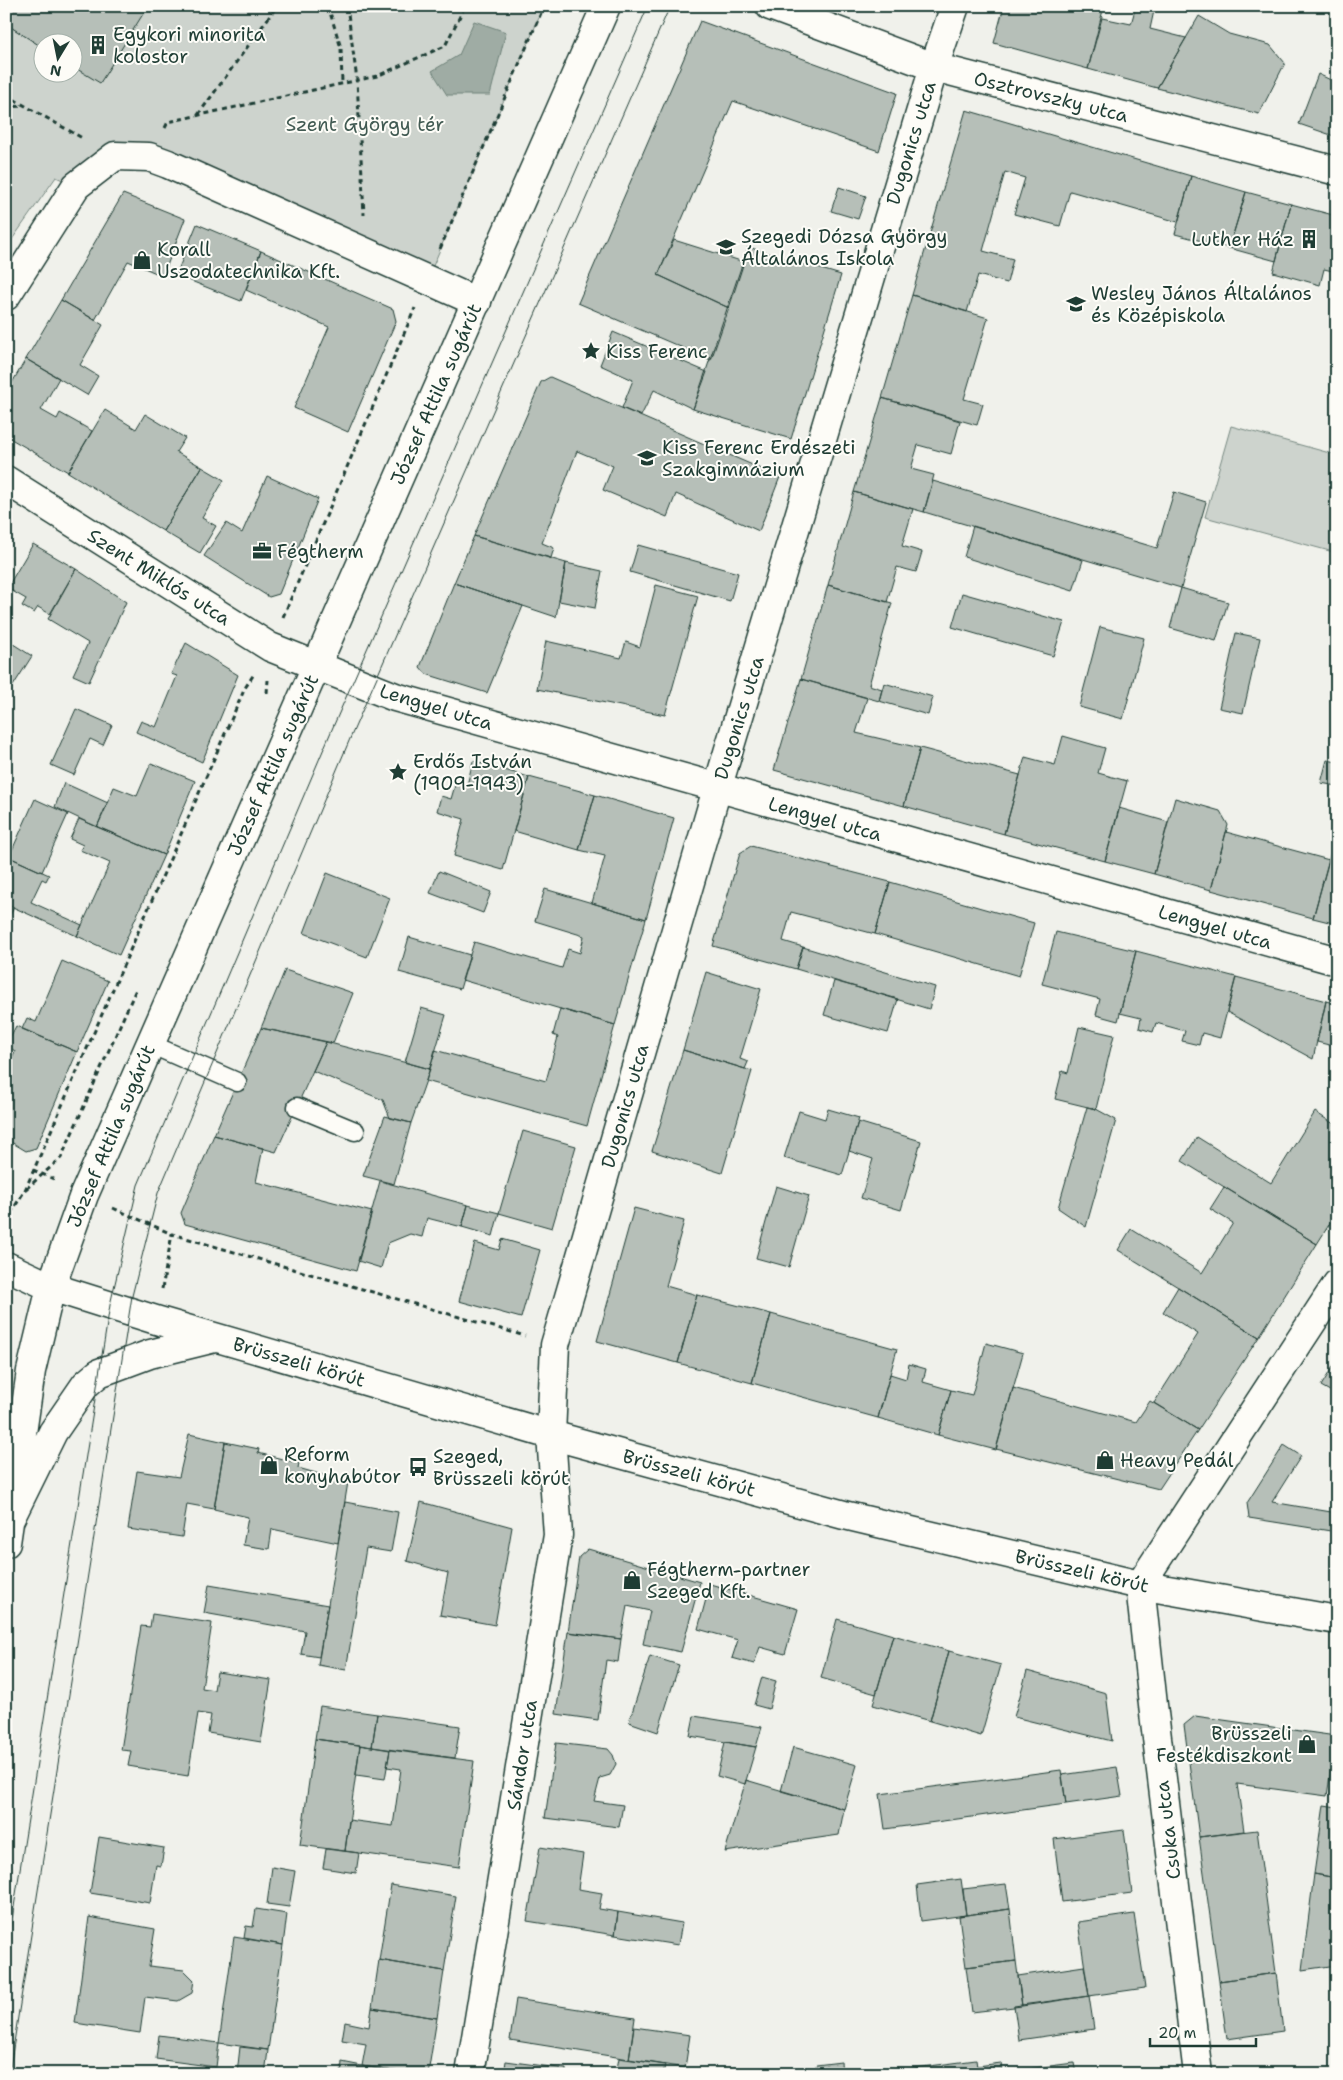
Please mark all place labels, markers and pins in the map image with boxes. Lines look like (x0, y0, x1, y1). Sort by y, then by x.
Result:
place label: Egykori minorita kolostor (113, 22, 266, 69)
building icon: Egykori minorita kolostor (87, 34, 109, 56)
place label: Szegedi Dózsa György Általános Iskola (741, 224, 947, 271)
place label: Luther Ház (1191, 227, 1294, 252)
building icon: Luther Ház (1298, 228, 1320, 250)
school or university icon: Szegedi Dózsa György Általános Iskola (715, 236, 737, 258)
place label: Korall Uszodatechnika Kft. (157, 237, 340, 284)
shop icon: Korall Uszodatechnika Kft. (131, 249, 153, 271)
place label: Wesley János Általános és Középiskola (1091, 280, 1312, 328)
school or university icon: Wesley János Általános és Középiskola (1065, 293, 1087, 315)
place label: Kiss Ferenc (606, 339, 708, 364)
place icon: Kiss Ferenc (580, 340, 602, 362)
place label: Kiss Ferenc Erdészeti Szakgimnázium (662, 435, 856, 482)
school or university icon: Kiss Ferenc Erdészeti Szakgimnázium (636, 447, 658, 469)
place label: Fégtherm (277, 539, 364, 564)
office icon: Fégtherm (251, 540, 273, 562)
place label: Erdős István (1909-1943) (413, 749, 532, 796)
place icon: Erdős István (1909-1943) (387, 761, 409, 783)
place label: Reform konyhabútor (284, 1442, 401, 1489)
place label: Szeged, Brüsszeli körút (433, 1444, 569, 1491)
place label: Heavy Pedál (1120, 1448, 1234, 1473)
shop icon: Heavy Pedál (1094, 1449, 1116, 1471)
shop icon: Reform konyhabútor (258, 1454, 280, 1476)
bus stop icon: Szeged, Brüsszeli körút (407, 1456, 429, 1478)
place label: Fégtherm-partner Szeged Kft. (647, 1557, 811, 1604)
shop icon: Fégtherm-partner Szeged Kft. (621, 1569, 643, 1591)
place label: Brüsszeli Festékdiszkont (1156, 1721, 1292, 1768)
shop icon: Brüsszeli Festékdiszkont (1296, 1733, 1318, 1755)

